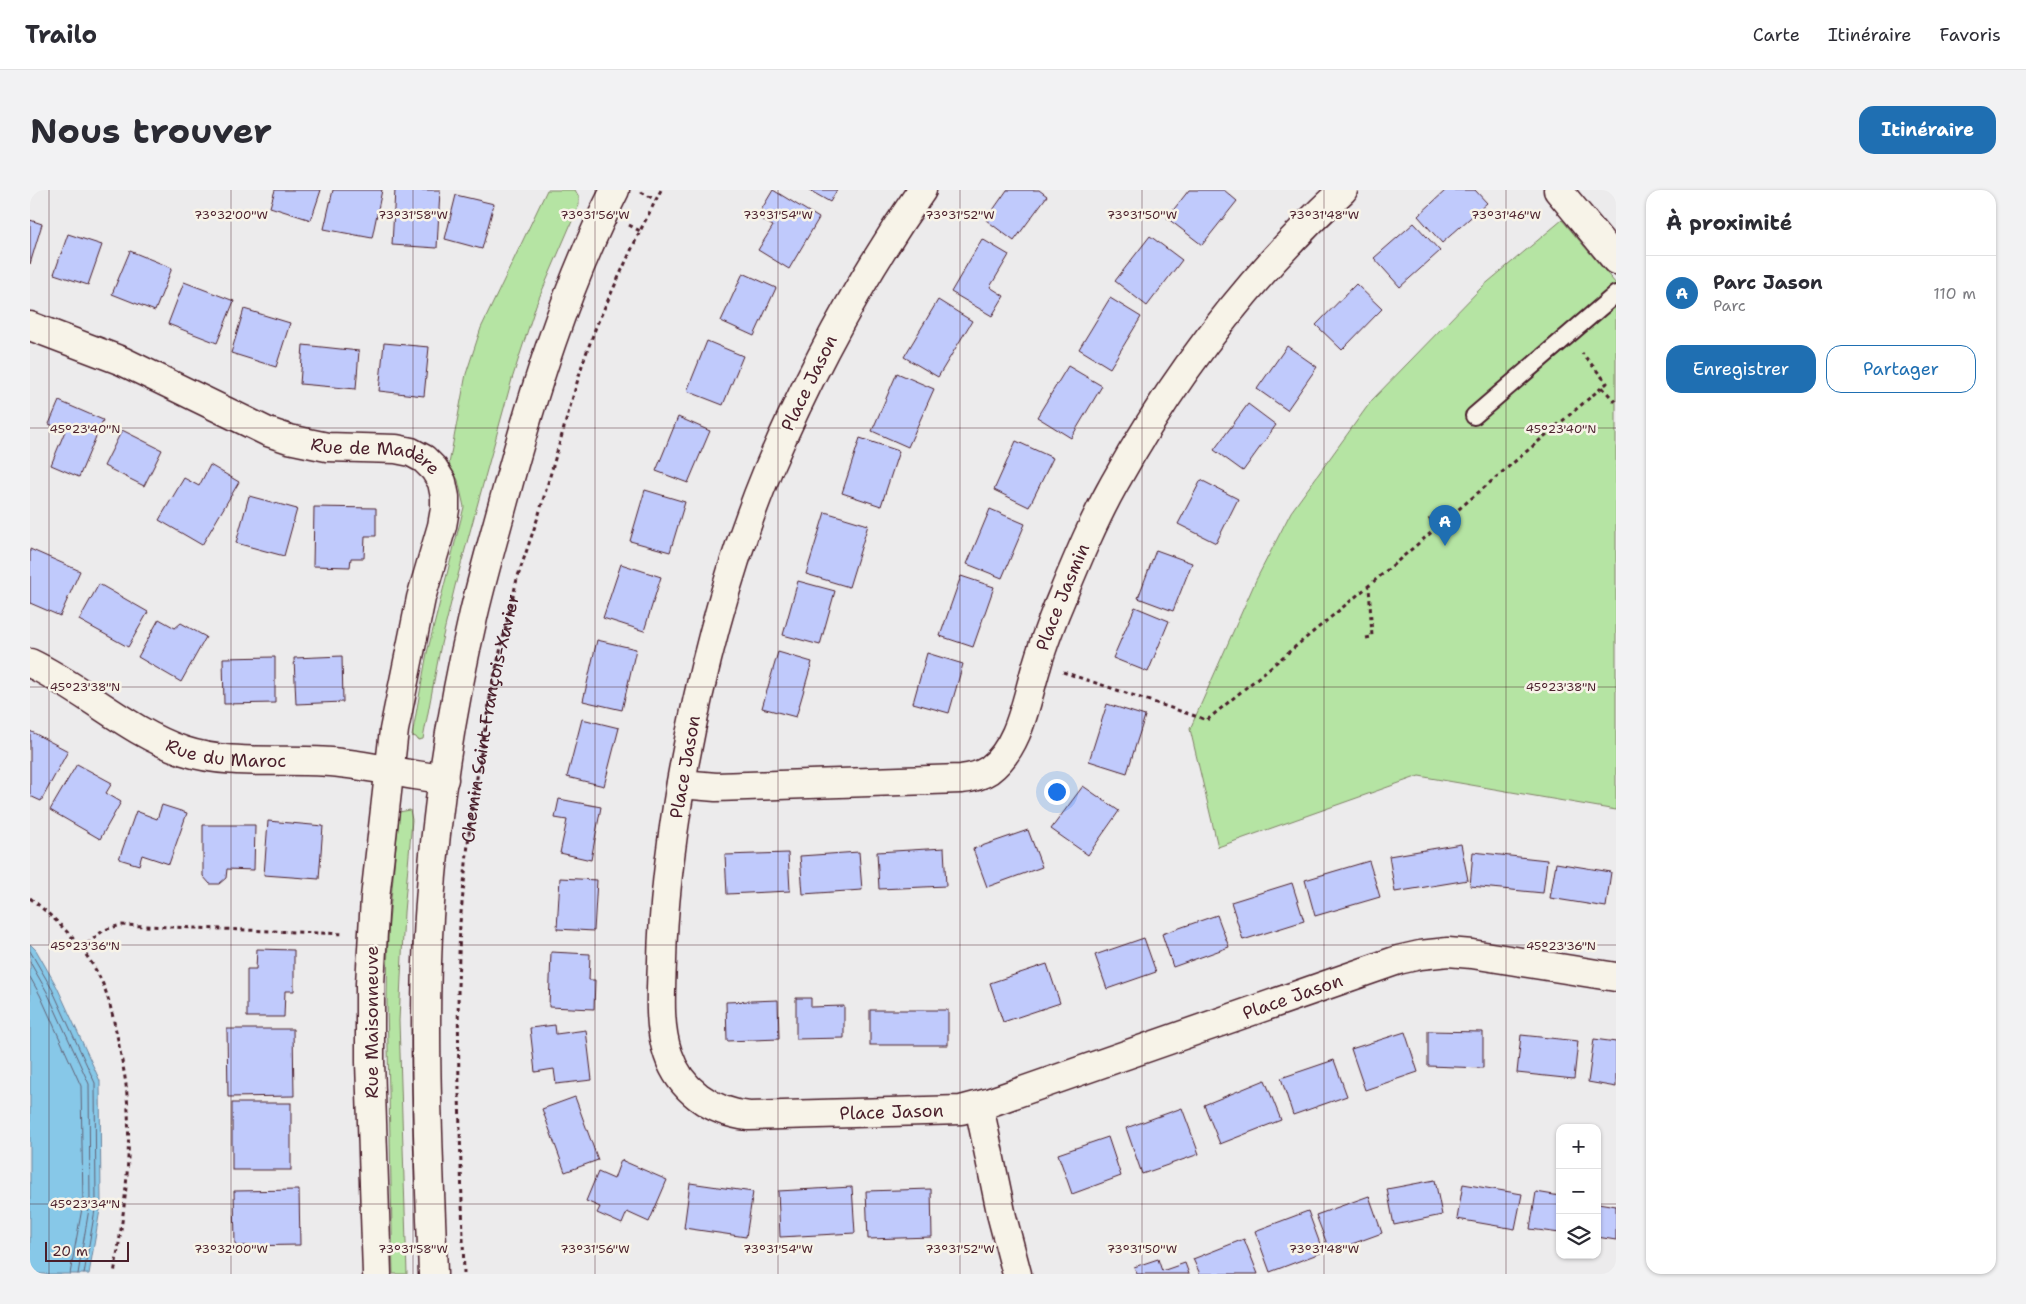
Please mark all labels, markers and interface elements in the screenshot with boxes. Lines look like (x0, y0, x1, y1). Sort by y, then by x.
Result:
text: Trailo (25, 19, 97, 51)
text: Carte (1753, 23, 1800, 47)
text: Itinéraire (1828, 23, 1912, 47)
text: Favoris (1940, 23, 2001, 47)
button: Itinéraire (1859, 106, 1996, 154)
text: Nous trouver (30, 107, 272, 154)
text: 73°32'00"W (194, 207, 268, 223)
text: 73°31'58"W (378, 207, 448, 223)
text: 73°31'56"W (560, 207, 630, 223)
text: 73°31'54"W (743, 207, 813, 223)
text: 73°31'52"W (925, 207, 995, 223)
text: 73°31'50"W (1107, 207, 1177, 223)
text: 73°31'48"W (1289, 207, 1359, 223)
text: 73°31'46"W (1471, 207, 1541, 223)
text: À proximité (1666, 209, 1792, 237)
text: Parc Jason (1713, 270, 1823, 295)
text: A (1676, 283, 1688, 304)
text: 110 m (1933, 283, 1976, 304)
text: Parc (1713, 295, 1746, 316)
street label: Place Jason (775, 331, 843, 435)
button: Enregistrer (1666, 345, 1816, 393)
button: Partager (1826, 345, 1976, 393)
text: 45°23'40"N (50, 421, 120, 437)
text: 45°23'40"N (1526, 421, 1596, 437)
street label: Rue de Madère (308, 432, 445, 480)
pin: A (1429, 505, 1461, 546)
street label: Place Jasmin (1030, 540, 1095, 654)
street label: Chemin Saint-François-Xavier (456, 592, 525, 844)
text: 45°23'38"N (50, 679, 120, 695)
text: 45°23'38"N (1526, 679, 1596, 695)
street label: Place Jason (664, 714, 706, 820)
street label: Rue du Maroc (162, 733, 286, 773)
your location (1044, 779, 1070, 805)
text: 45°23'36"N (50, 938, 120, 954)
text: 45°23'36"N (1526, 938, 1596, 954)
street label: Rue Maisonneuve (360, 945, 384, 1099)
street label: Place Jason (1239, 968, 1346, 1025)
street label: Place Jason (839, 1098, 944, 1125)
map controls (1556, 1124, 1601, 1259)
button: + (1556, 1124, 1601, 1169)
button: − (1556, 1169, 1601, 1214)
text: 45°23'34"N (50, 1196, 120, 1212)
button: layers (1556, 1214, 1601, 1259)
scale bar (45, 1239, 129, 1262)
text: 73°32'00"W (194, 1241, 268, 1257)
text: 73°31'58"W (378, 1241, 448, 1257)
text: 73°31'56"W (560, 1241, 630, 1257)
text: 73°31'54"W (743, 1241, 813, 1257)
text: 73°31'52"W (925, 1241, 995, 1257)
text: 73°31'50"W (1107, 1241, 1177, 1257)
text: 73°31'48"W (1289, 1241, 1359, 1257)
text: 20 m (52, 1242, 88, 1260)

